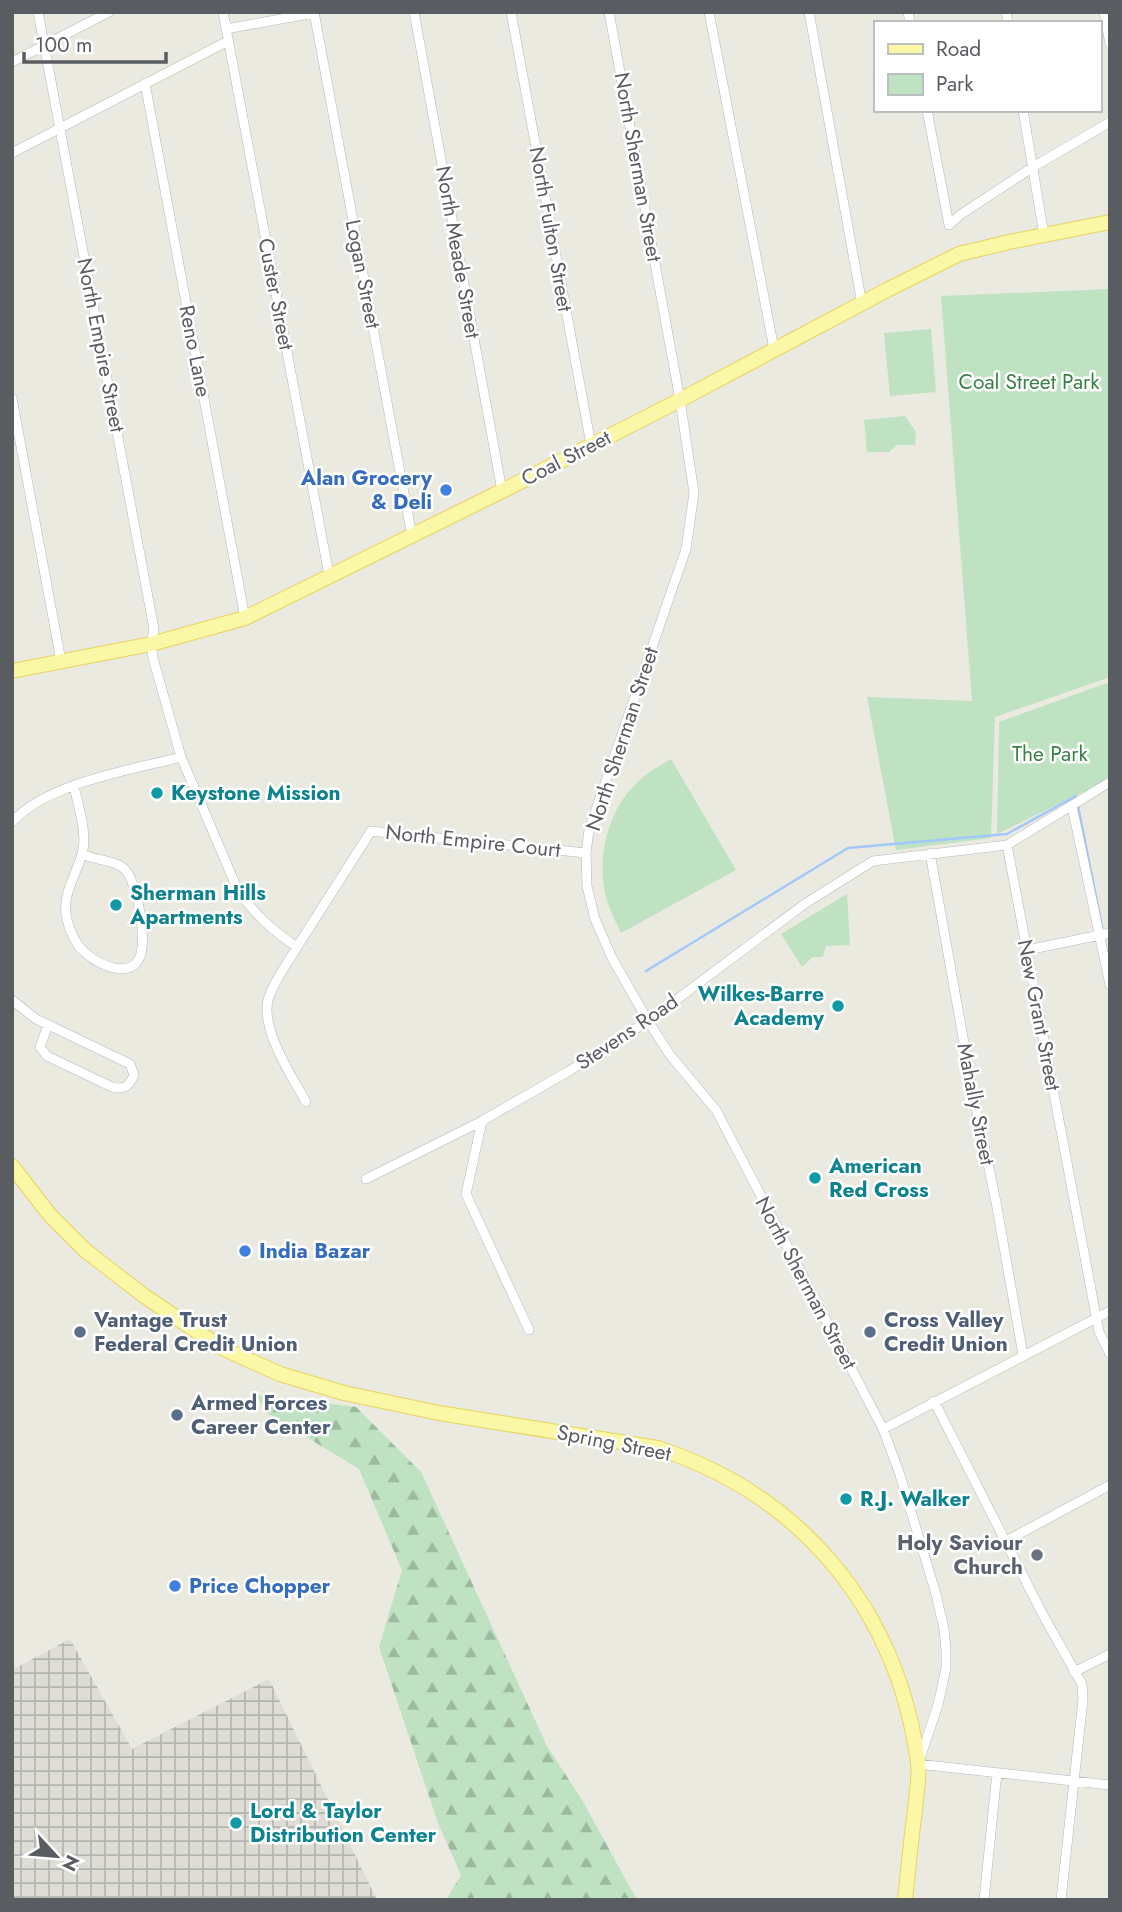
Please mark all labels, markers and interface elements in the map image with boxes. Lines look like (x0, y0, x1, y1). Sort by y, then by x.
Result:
scale bar (24, 21, 166, 65)
legend (874, 21, 1101, 112)
text: 100 m (35, 30, 92, 60)
text: Road (936, 34, 981, 64)
text: Park (936, 69, 974, 99)
street label: North Sherman Street (607, 70, 669, 264)
street label: North Fulton Street (522, 144, 580, 314)
street label: North Meade Street (428, 164, 488, 340)
street label: Logan Street (338, 217, 388, 331)
street label: Custer Street (250, 236, 302, 352)
street label: North Empire Street (69, 255, 133, 435)
street label: Reno Lane (171, 303, 219, 400)
park label: Coal Street Park (959, 367, 1100, 397)
street label: Coal Street (516, 423, 616, 493)
place label: Alan Grocery & Deli (300, 463, 433, 517)
marker: Alan Grocery & Deli (438, 482, 454, 498)
street label: North Sherman Street (578, 643, 666, 835)
park label: The Park (1012, 739, 1088, 769)
place label: Keystone Mission (171, 778, 341, 808)
marker: Keystone Mission (149, 785, 165, 801)
street label: North Empire Court (384, 817, 562, 865)
place label: Sherman Hills Apartments (129, 878, 266, 932)
marker: Sherman Hills Apartments (108, 897, 124, 913)
street label: New Grant Street (1010, 937, 1068, 1093)
place label: Wilkes-Barre Academy (698, 979, 825, 1033)
street label: Stevens Road (570, 987, 684, 1077)
marker: Wilkes-Barre Academy (830, 998, 846, 1014)
street label: Mahally Street (949, 1040, 1003, 1168)
place label: American Red Cross (828, 1151, 929, 1205)
marker: American Red Cross (807, 1170, 823, 1186)
street label: North Sherman Street (748, 1191, 864, 1375)
place label: India Bazar (259, 1236, 371, 1266)
marker: India Bazar (237, 1243, 253, 1259)
place label: Vantage Trust Federal Credit Union (93, 1305, 298, 1359)
place label: Cross Valley Credit Union (884, 1305, 1008, 1359)
marker: Vantage Trust Federal Credit Union (72, 1324, 88, 1340)
marker: Cross Valley Credit Union (862, 1324, 878, 1340)
place label: Armed Forces Career Center (190, 1388, 331, 1442)
marker: Armed Forces Career Center (169, 1407, 185, 1423)
street label: Spring Street (554, 1417, 674, 1469)
place label: R.J. Walker (860, 1484, 970, 1514)
marker: R.J. Walker (838, 1491, 854, 1507)
place label: Holy Saviour Church (897, 1528, 1023, 1582)
marker: Holy Saviour Church (1029, 1547, 1045, 1563)
place label: Price Chopper (189, 1571, 331, 1601)
marker: Price Chopper (167, 1578, 183, 1594)
place label: Lord & Taylor Distribution Center (250, 1796, 437, 1850)
marker: Lord & Taylor Distribution Center (228, 1815, 244, 1831)
north arrow (21, 1821, 91, 1891)
text: N (55, 1851, 86, 1876)

